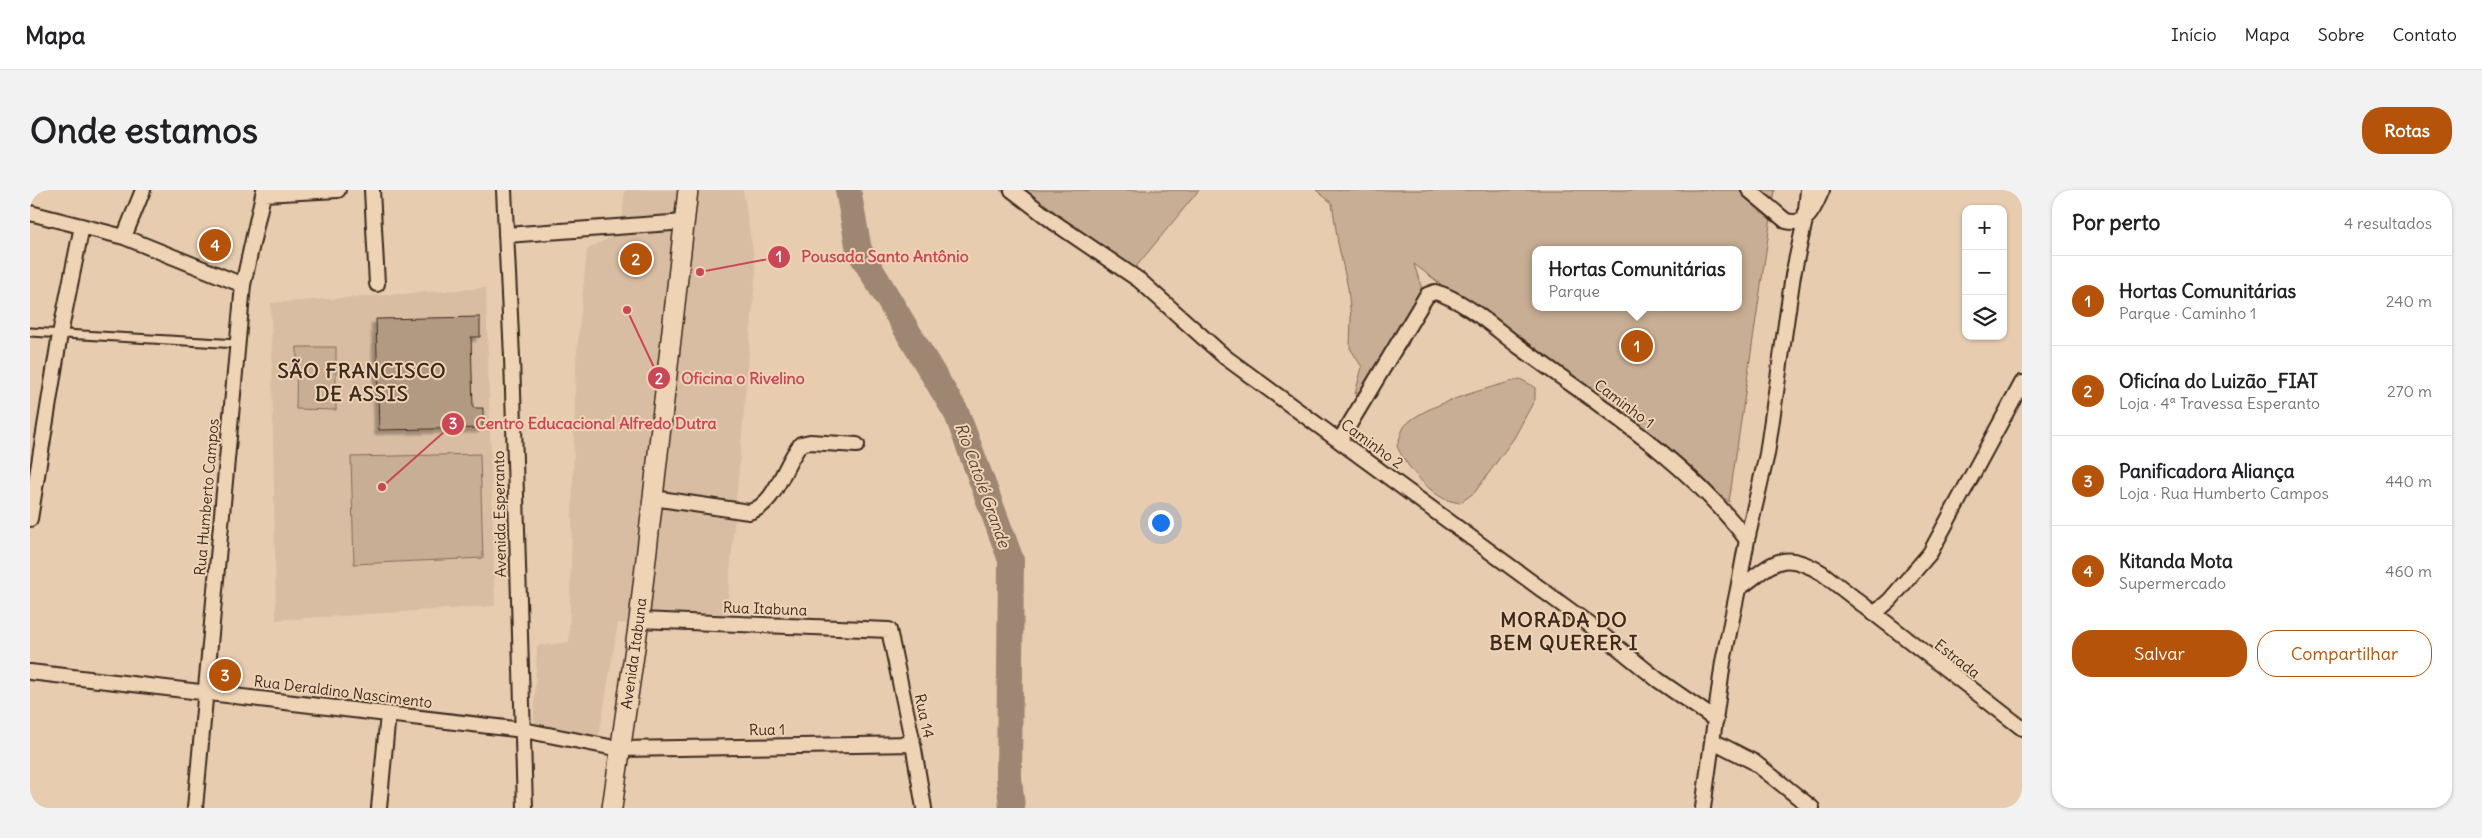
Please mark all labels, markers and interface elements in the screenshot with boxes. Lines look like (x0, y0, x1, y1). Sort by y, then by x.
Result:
text: Mapa (25, 20, 85, 50)
text: Início (2171, 23, 2217, 46)
text: Mapa (2245, 23, 2290, 46)
text: Sobre (2318, 23, 2364, 46)
text: Contato (2392, 23, 2457, 46)
button: Rotas (2362, 107, 2452, 154)
text: Onde estamos (30, 108, 258, 152)
map controls (1962, 205, 2007, 340)
button: + (1962, 205, 2007, 250)
text: Por perto (2072, 209, 2160, 236)
text: 4 resultados (2344, 213, 2432, 233)
pin: 4 (199, 226, 231, 264)
pin: 2 (620, 240, 652, 278)
callout: Pousada Santo Antônio (767, 241, 979, 272)
text: Pousada Santo Antônio (801, 246, 969, 266)
popup (1532, 246, 1742, 311)
text: 1 (776, 247, 782, 266)
button: − (1962, 250, 2007, 295)
text: Hortas Comunitárias (1548, 257, 1726, 281)
text: Hortas Comunitárias (2119, 279, 2296, 303)
text: Parque (1548, 281, 1600, 301)
text: 1 (2085, 291, 2091, 311)
text: 240 m (2386, 291, 2432, 311)
button: layers (1962, 295, 2007, 340)
text: Parque · Caminho 1 (2119, 303, 2256, 323)
pin: 1 (1621, 327, 1653, 365)
district label: SÃO FRANCISCO DE ASSIS (277, 358, 447, 406)
callout: Oficina o Rivelino (647, 363, 815, 394)
text: Oficina o Rivelino (681, 368, 805, 388)
text: 2 (655, 369, 663, 388)
text: Oficína do Luizão_FIAT (2119, 369, 2318, 393)
street label: Caminho 1 (1591, 375, 1658, 432)
text: 2 (2084, 381, 2092, 401)
text: 270 m (2387, 381, 2432, 401)
text: Loja · 4ª Travessa Esperanto (2119, 393, 2320, 413)
callout: Centro Educacional Alfredo Dutra (441, 408, 727, 439)
text: Centro Educacional Alfredo Dutra (475, 413, 717, 433)
text: 3 (449, 414, 457, 433)
street label: Caminho 2 (1337, 415, 1407, 473)
street label: Rua Humberto Campos (190, 417, 223, 576)
water label: Rio Catolé Grande (951, 420, 1015, 551)
street label: Avenida Esperanto (489, 450, 510, 578)
text: Panificadora Aliança (2119, 459, 2295, 483)
text: 3 (2083, 471, 2093, 491)
text: 440 m (2385, 471, 2432, 491)
text: Loja · Rua Humberto Campos (2119, 483, 2329, 503)
your location (1148, 510, 1174, 536)
text: Kitanda Mota (2119, 549, 2233, 573)
text: 4 (2083, 561, 2093, 581)
text: 460 m (2385, 561, 2432, 581)
text: Supermercado (2119, 573, 2226, 593)
street label: Avenida Itabuna (616, 596, 650, 710)
street label: Rua Itabuna (723, 598, 808, 619)
district label: MORADA DO BEM QUERER I (1489, 607, 1639, 655)
button: Salvar (2072, 630, 2247, 677)
button: Compartilhar (2257, 630, 2432, 677)
street label: Estrada (1931, 635, 1984, 683)
pin: 3 (209, 656, 241, 694)
street label: Rua Deraldino Nascimento (253, 671, 433, 712)
street label: Rua 14 (911, 692, 939, 740)
street label: Rua 1 (749, 720, 785, 739)

